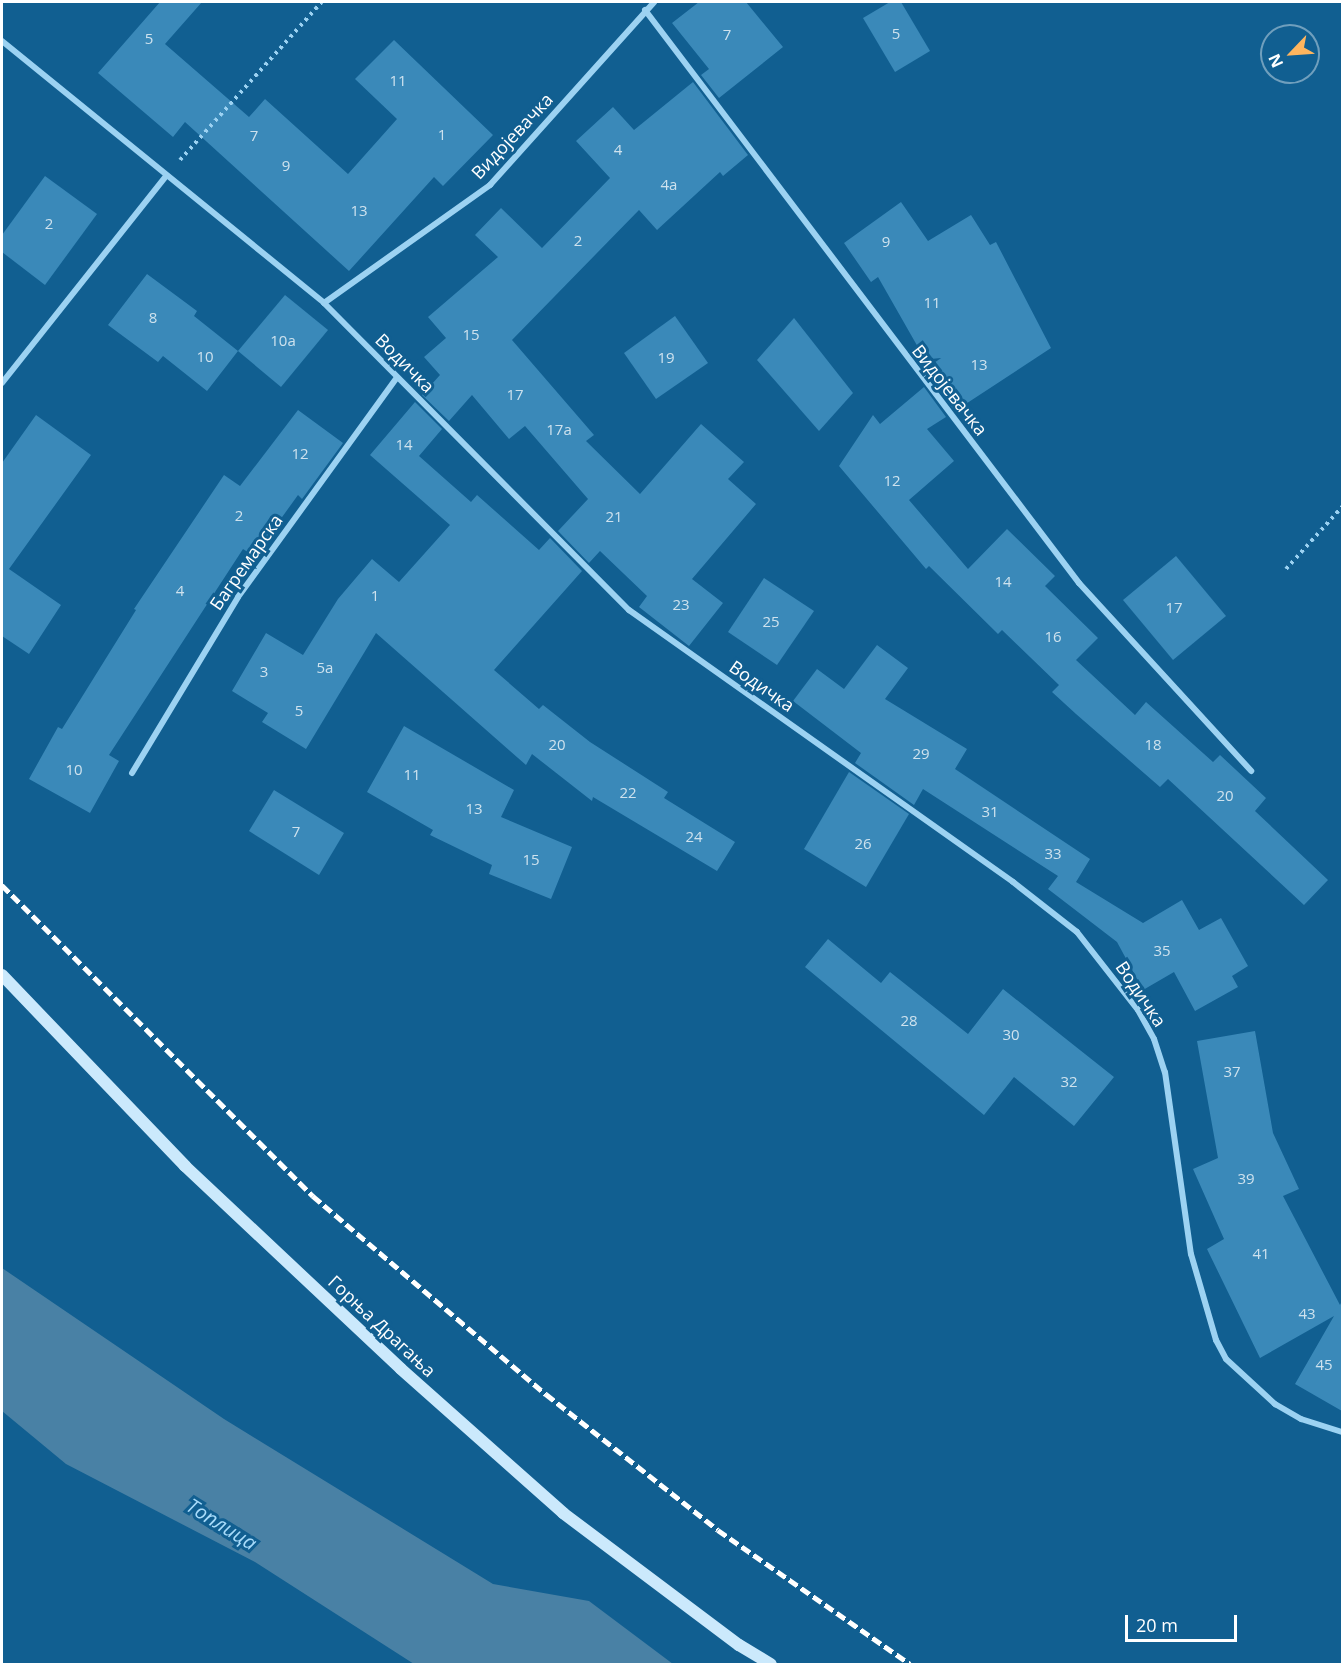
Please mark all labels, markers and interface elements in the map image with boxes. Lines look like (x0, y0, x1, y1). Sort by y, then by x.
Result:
north arrow (1260, 24, 1320, 84)
house number: 5 (892, 25, 900, 43)
house number: 7 (723, 26, 731, 44)
house number: 5 (145, 30, 153, 48)
text: N (1263, 50, 1288, 71)
house number: 11 (389, 72, 407, 90)
street label: Видојевачка (467, 89, 557, 183)
house number: 1 (438, 126, 446, 144)
house number: 7 (250, 127, 258, 145)
house number: 4 (614, 141, 622, 159)
house number: 9 (282, 157, 290, 175)
house number: 4a (661, 176, 677, 194)
house number: 13 (350, 202, 368, 220)
house number: 2 (45, 215, 53, 233)
house number: 2 (574, 232, 582, 250)
house number: 9 (882, 233, 890, 251)
house number: 11 (923, 294, 941, 312)
house number: 8 (149, 309, 157, 327)
house number: 15 (462, 326, 480, 344)
street label: Водичка (371, 329, 439, 397)
house number: 10a (270, 332, 296, 350)
street label: Видојевачка (908, 340, 992, 440)
house number: 10 (196, 348, 214, 366)
house number: 19 (657, 349, 675, 367)
house number: 13 (970, 356, 988, 374)
house number: 17 (506, 386, 524, 404)
house number: 17a (546, 421, 572, 439)
house number: 14 (395, 436, 413, 454)
house number: 12 (291, 445, 309, 463)
house number: 12 (883, 472, 901, 490)
house number: 2 (235, 507, 243, 525)
house number: 21 (605, 508, 623, 526)
street label: Багремарска (205, 510, 287, 614)
house number: 14 (994, 573, 1012, 591)
house number: 4 (176, 582, 184, 600)
house number: 1 (371, 587, 379, 605)
house number: 23 (672, 596, 690, 614)
house number: 17 (1165, 599, 1183, 617)
house number: 25 (762, 613, 780, 631)
house number: 16 (1044, 628, 1062, 646)
street label: Водичка (725, 656, 799, 716)
house number: 5a (317, 659, 333, 677)
house number: 3 (260, 663, 268, 681)
house number: 5 (295, 702, 303, 720)
house number: 20 (548, 736, 566, 754)
house number: 18 (1144, 736, 1162, 754)
house number: 29 (912, 745, 930, 763)
house number: 10 (65, 761, 83, 779)
house number: 11 (403, 766, 421, 784)
house number: 22 (619, 784, 637, 802)
house number: 20 (1216, 787, 1234, 805)
house number: 13 (465, 800, 483, 818)
house number: 31 (981, 803, 999, 821)
house number: 7 (292, 823, 300, 841)
house number: 24 (685, 828, 703, 846)
house number: 26 (854, 835, 872, 853)
house number: 33 (1044, 845, 1062, 863)
house number: 15 (522, 851, 540, 869)
house number: 35 (1153, 942, 1171, 960)
street label: Водичка (1111, 957, 1171, 1031)
house number: 28 (900, 1012, 918, 1030)
house number: 30 (1002, 1026, 1020, 1044)
house number: 37 (1223, 1063, 1241, 1081)
house number: 32 (1060, 1073, 1078, 1091)
house number: 39 (1237, 1170, 1255, 1188)
house number: 41 (1252, 1245, 1270, 1263)
street label: Горња Драгања (324, 1271, 440, 1381)
house number: 43 (1298, 1305, 1316, 1323)
house number: 45 (1315, 1356, 1333, 1374)
water label: Топлица (182, 1493, 262, 1555)
scale bar (1128, 1603, 1240, 1641)
text: 20 m (1136, 1613, 1178, 1637)

